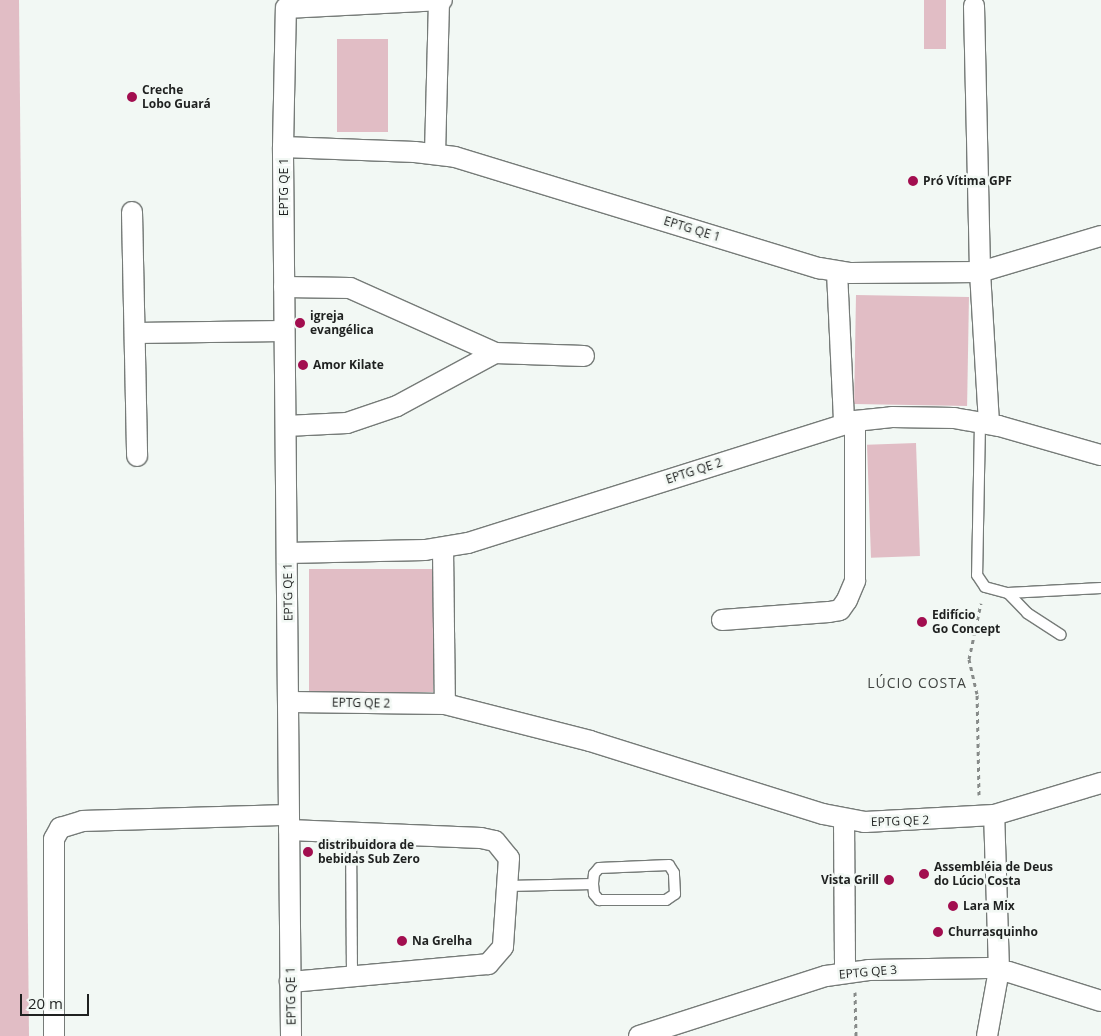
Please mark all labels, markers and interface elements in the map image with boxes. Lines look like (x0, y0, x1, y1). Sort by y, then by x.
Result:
place label: Creche Lobo Guará (142, 83, 211, 111)
marker: Creche Lobo Guará (126, 91, 138, 103)
street label: EPTG QE 1 (277, 158, 291, 216)
place label: Pró Vítima GPF (923, 174, 1012, 188)
marker: Pró Vítima GPF (907, 175, 919, 187)
street label: EPTG QE 1 (662, 214, 722, 244)
place label: igreja evangélica (310, 309, 374, 337)
marker: igreja evangélica (294, 317, 306, 329)
place label: Amor Kilate (313, 358, 384, 372)
marker: Amor Kilate (297, 359, 309, 371)
street label: EPTG QE 2 (664, 455, 724, 487)
street label: EPTG QE 1 (280, 563, 296, 621)
place label: Edifício Go Concept (932, 608, 1000, 636)
marker: Edifício Go Concept (916, 616, 928, 628)
district label: LÚCIO COSTA (866, 675, 968, 691)
street label: EPTG QE 2 (332, 695, 390, 711)
street label: EPTG QE 2 (871, 813, 929, 829)
place label: distribuidora de bebidas Sub Zero (318, 838, 420, 866)
marker: distribuidora de bebidas Sub Zero (302, 846, 314, 858)
place label: Assembléia de Deus do Lúcio Costa (934, 860, 1053, 888)
marker: Assembléia de Deus do Lúcio Costa (918, 868, 930, 880)
place label: Vista Grill (821, 873, 879, 887)
marker: Vista Grill (883, 874, 895, 886)
place label: Lara Mix (963, 899, 1015, 913)
marker: Lara Mix (947, 900, 959, 912)
place label: Churrasquinho (948, 925, 1038, 939)
marker: Churrasquinho (932, 926, 944, 938)
place label: Na Grelha (412, 934, 472, 948)
marker: Na Grelha (396, 935, 408, 947)
street label: EPTG QE 3 (838, 962, 898, 982)
street label: EPTG QE 1 (283, 967, 299, 1025)
scale bar (22, 984, 91, 1016)
text: 20 m (28, 993, 63, 1013)

